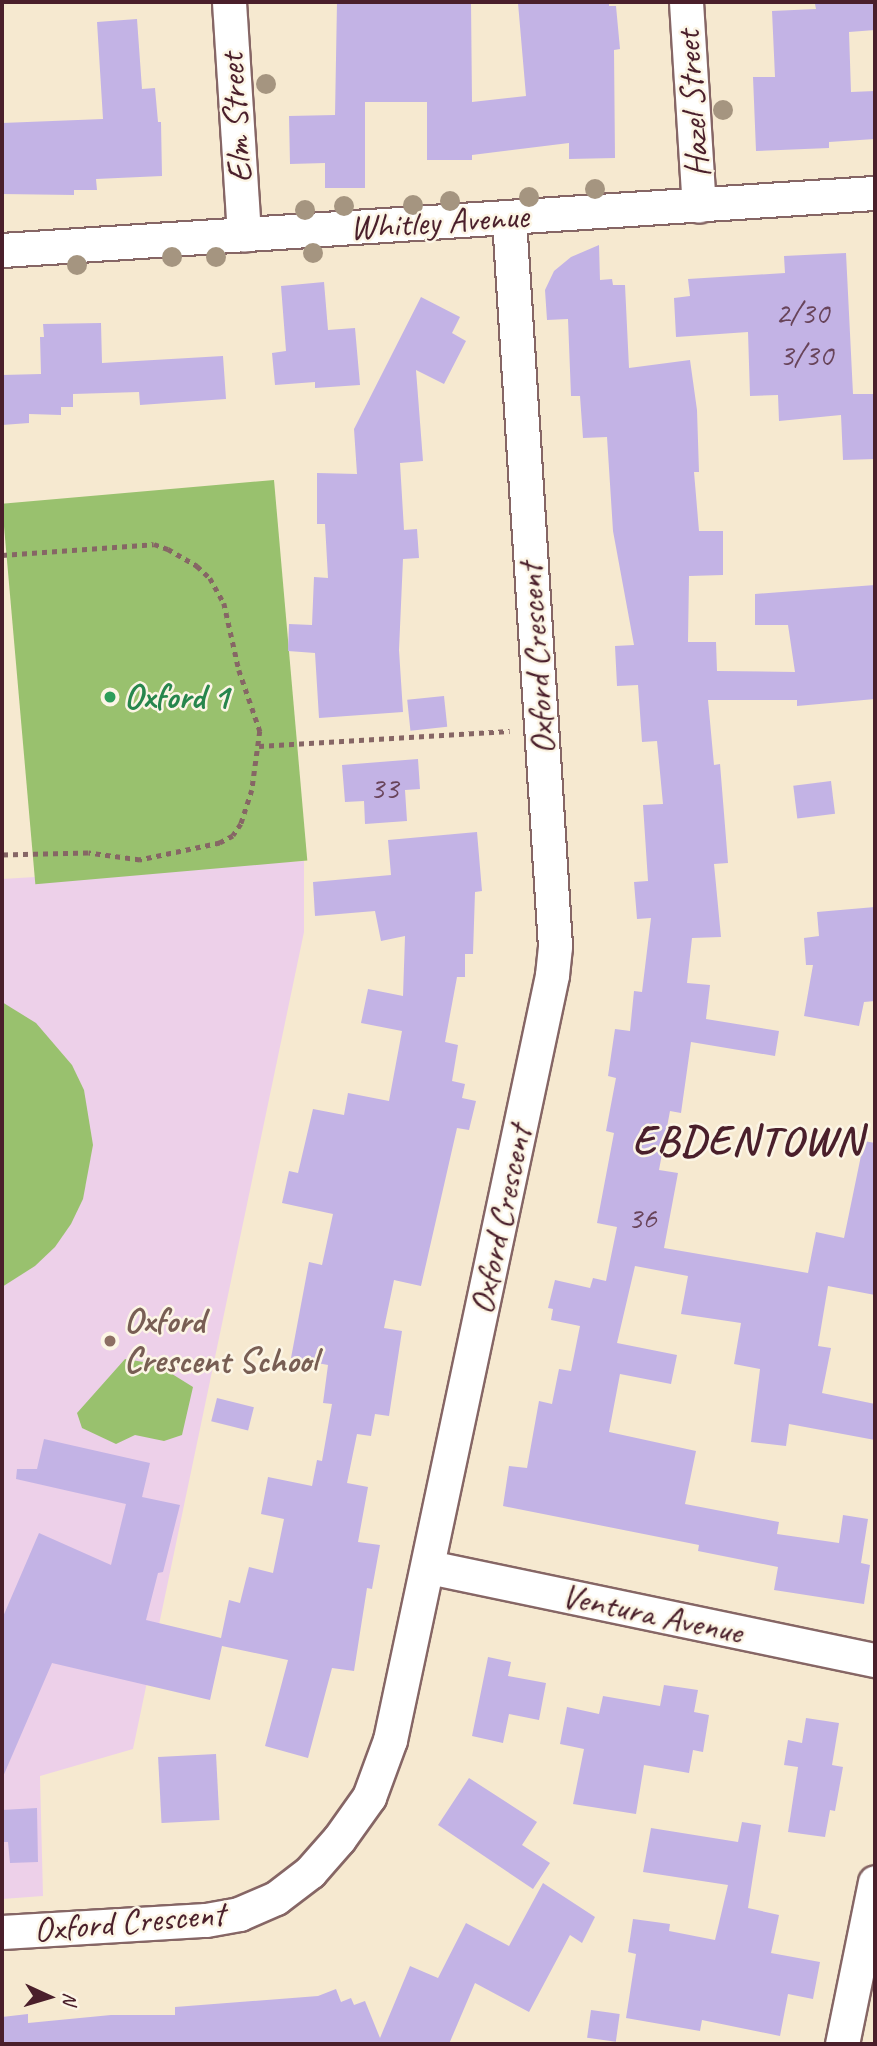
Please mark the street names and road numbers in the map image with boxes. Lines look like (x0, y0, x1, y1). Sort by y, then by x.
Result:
street label: Hazel Street (667, 29, 719, 179)
street label: Elm Street (210, 51, 262, 185)
street label: Whitley Avenue (348, 195, 530, 249)
street label: Oxford Crescent (509, 562, 565, 756)
street label: Oxford Crescent (461, 1122, 541, 1318)
street label: Ventura Avenue (558, 1574, 746, 1654)
street label: Oxford Crescent (32, 1893, 226, 1951)

